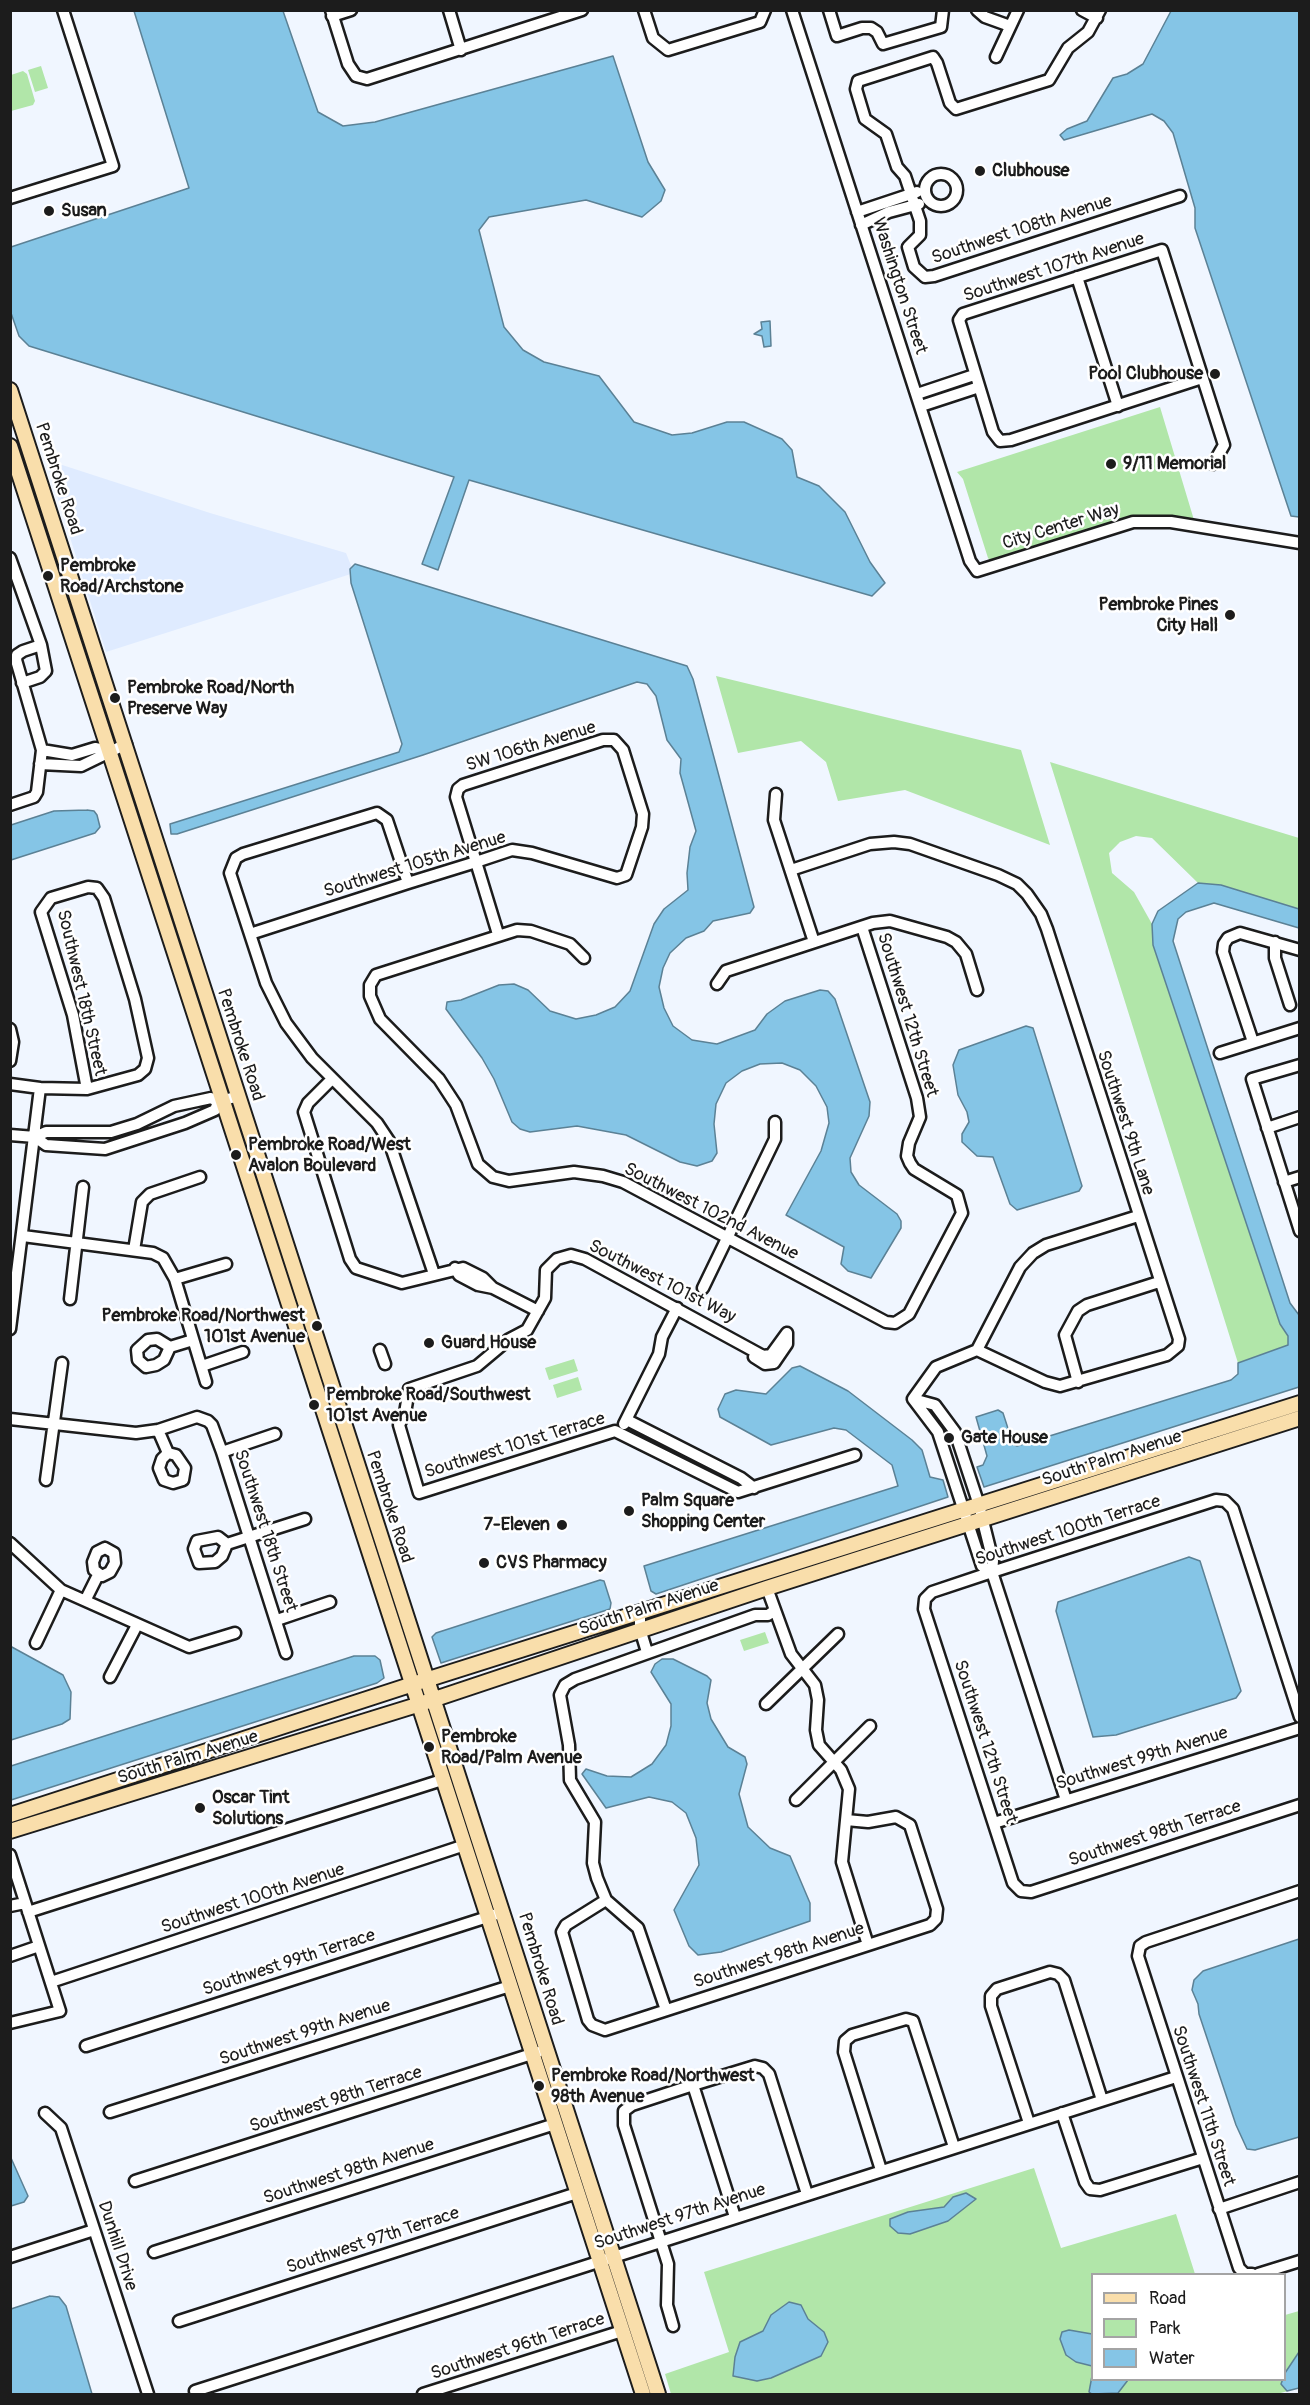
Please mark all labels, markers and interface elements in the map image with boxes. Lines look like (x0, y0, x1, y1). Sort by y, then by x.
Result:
place label: Clubhouse (992, 160, 1069, 182)
marker: Clubhouse (973, 164, 987, 178)
street label: Southwest 108th Avenue (929, 191, 1115, 269)
place label: Susan (61, 200, 107, 222)
marker: Susan (42, 204, 56, 218)
street label: Washington Street (867, 215, 931, 357)
street label: Southwest 107th Avenue (961, 229, 1147, 307)
place label: Pool Clubhouse (1088, 363, 1203, 385)
marker: Pool Clubhouse (1208, 367, 1222, 381)
street label: Pembroke Road (30, 420, 86, 538)
place label: 9/11 Memorial (1123, 453, 1226, 475)
marker: 9/11 Memorial (1104, 457, 1118, 471)
street label: City Center Way (1000, 499, 1122, 555)
place label: Pembroke Road/Archstone (60, 555, 183, 598)
marker: Pembroke Road/Archstone (41, 569, 55, 583)
place label: Pembroke Pines City Hall (1098, 594, 1218, 636)
marker: Pembroke Pines City Hall (1223, 608, 1237, 622)
place label: Pembroke Road/North Preserve Way (127, 677, 294, 720)
marker: Pembroke Road/North Preserve Way (108, 691, 122, 705)
street label: SW 106th Avenue (464, 717, 598, 777)
street label: Southwest 105th Avenue (321, 827, 509, 903)
street label: Southwest 18th Street (51, 908, 111, 1078)
street label: Southwest 12th Street (872, 930, 942, 1100)
street label: Pembroke Road (212, 986, 268, 1104)
street label: Southwest 9th Lane (1091, 1048, 1159, 1198)
place label: Pembroke Road/West Avalon Boulevard (248, 1134, 411, 1176)
marker: Pembroke Road/West Avalon Boulevard (229, 1148, 243, 1162)
street label: Southwest 102nd Avenue (620, 1159, 802, 1265)
street label: Southwest 101st Way (585, 1236, 739, 1328)
place label: Pembroke Road/Northwest 101st Avenue (102, 1305, 305, 1348)
marker: Pembroke Road/Northwest 101st Avenue (310, 1319, 324, 1333)
place label: Guard House (441, 1332, 536, 1354)
marker: Guard House (422, 1336, 436, 1350)
place label: Pembroke Road/Southwest 101st Avenue (326, 1384, 530, 1426)
marker: Pembroke Road/Southwest 101st Avenue (307, 1398, 321, 1412)
street label: Southwest 101st Terrace (422, 1408, 608, 1484)
street label: South Palm Avenue (1039, 1426, 1185, 1492)
place label: Gate House (961, 1427, 1048, 1449)
marker: Gate House (942, 1431, 956, 1445)
street label: Southwest 18th Street (229, 1447, 301, 1615)
street label: Pembroke Road (361, 1448, 417, 1566)
place label: Palm Square Shopping Center (641, 1490, 765, 1532)
street label: Southwest 100th Terrace (973, 1491, 1163, 1571)
marker: Palm Square Shopping Center (622, 1504, 636, 1518)
place label: 7-Eleven (483, 1514, 550, 1536)
marker: 7-Eleven (555, 1518, 569, 1532)
place label: CVS Pharmacy (496, 1552, 607, 1574)
marker: CVS Pharmacy (477, 1556, 491, 1570)
street label: South Palm Avenue (576, 1575, 722, 1641)
street label: Southwest 12th Street (948, 1658, 1022, 1826)
street label: Southwest 99th Avenue (1053, 1723, 1231, 1795)
street label: South Palm Avenue (115, 1726, 261, 1790)
place label: Pembroke Road/Palm Avenue (441, 1726, 582, 1768)
marker: Pembroke Road/Palm Avenue (422, 1740, 436, 1754)
place label: Oscar Tint Solutions (212, 1787, 290, 1830)
street label: Southwest 98th Terrace (1066, 1796, 1244, 1872)
marker: Oscar Tint Solutions (193, 1801, 207, 1815)
street label: Southwest 100th Avenue (159, 1859, 347, 1939)
street label: Pembroke Road (513, 1910, 567, 2028)
street label: Southwest 98th Avenue (691, 1918, 867, 1994)
street label: Southwest 99th Terrace (200, 1925, 378, 2001)
street label: Southwest 99th Avenue (217, 1995, 393, 2071)
street label: Southwest 11th Street (1167, 2023, 1239, 2189)
street label: Southwest 98th Terrace (247, 2062, 425, 2138)
place label: Pembroke Road/Northwest 98th Avenue (551, 2065, 754, 2108)
marker: Pembroke Road/Northwest 98th Avenue (532, 2079, 546, 2093)
street label: Southwest 98th Avenue (261, 2134, 437, 2210)
street label: Southwest 97th Avenue (592, 2179, 768, 2255)
street label: Dunhill Drive (92, 2198, 142, 2294)
street label: Southwest 97th Terrace (284, 2203, 462, 2279)
legend (1091, 2273, 1286, 2381)
text: Road (1149, 2287, 1186, 2310)
street label: Southwest 96th Terrace (428, 2309, 608, 2385)
text: Park (1149, 2317, 1181, 2340)
text: Water (1149, 2347, 1195, 2370)

